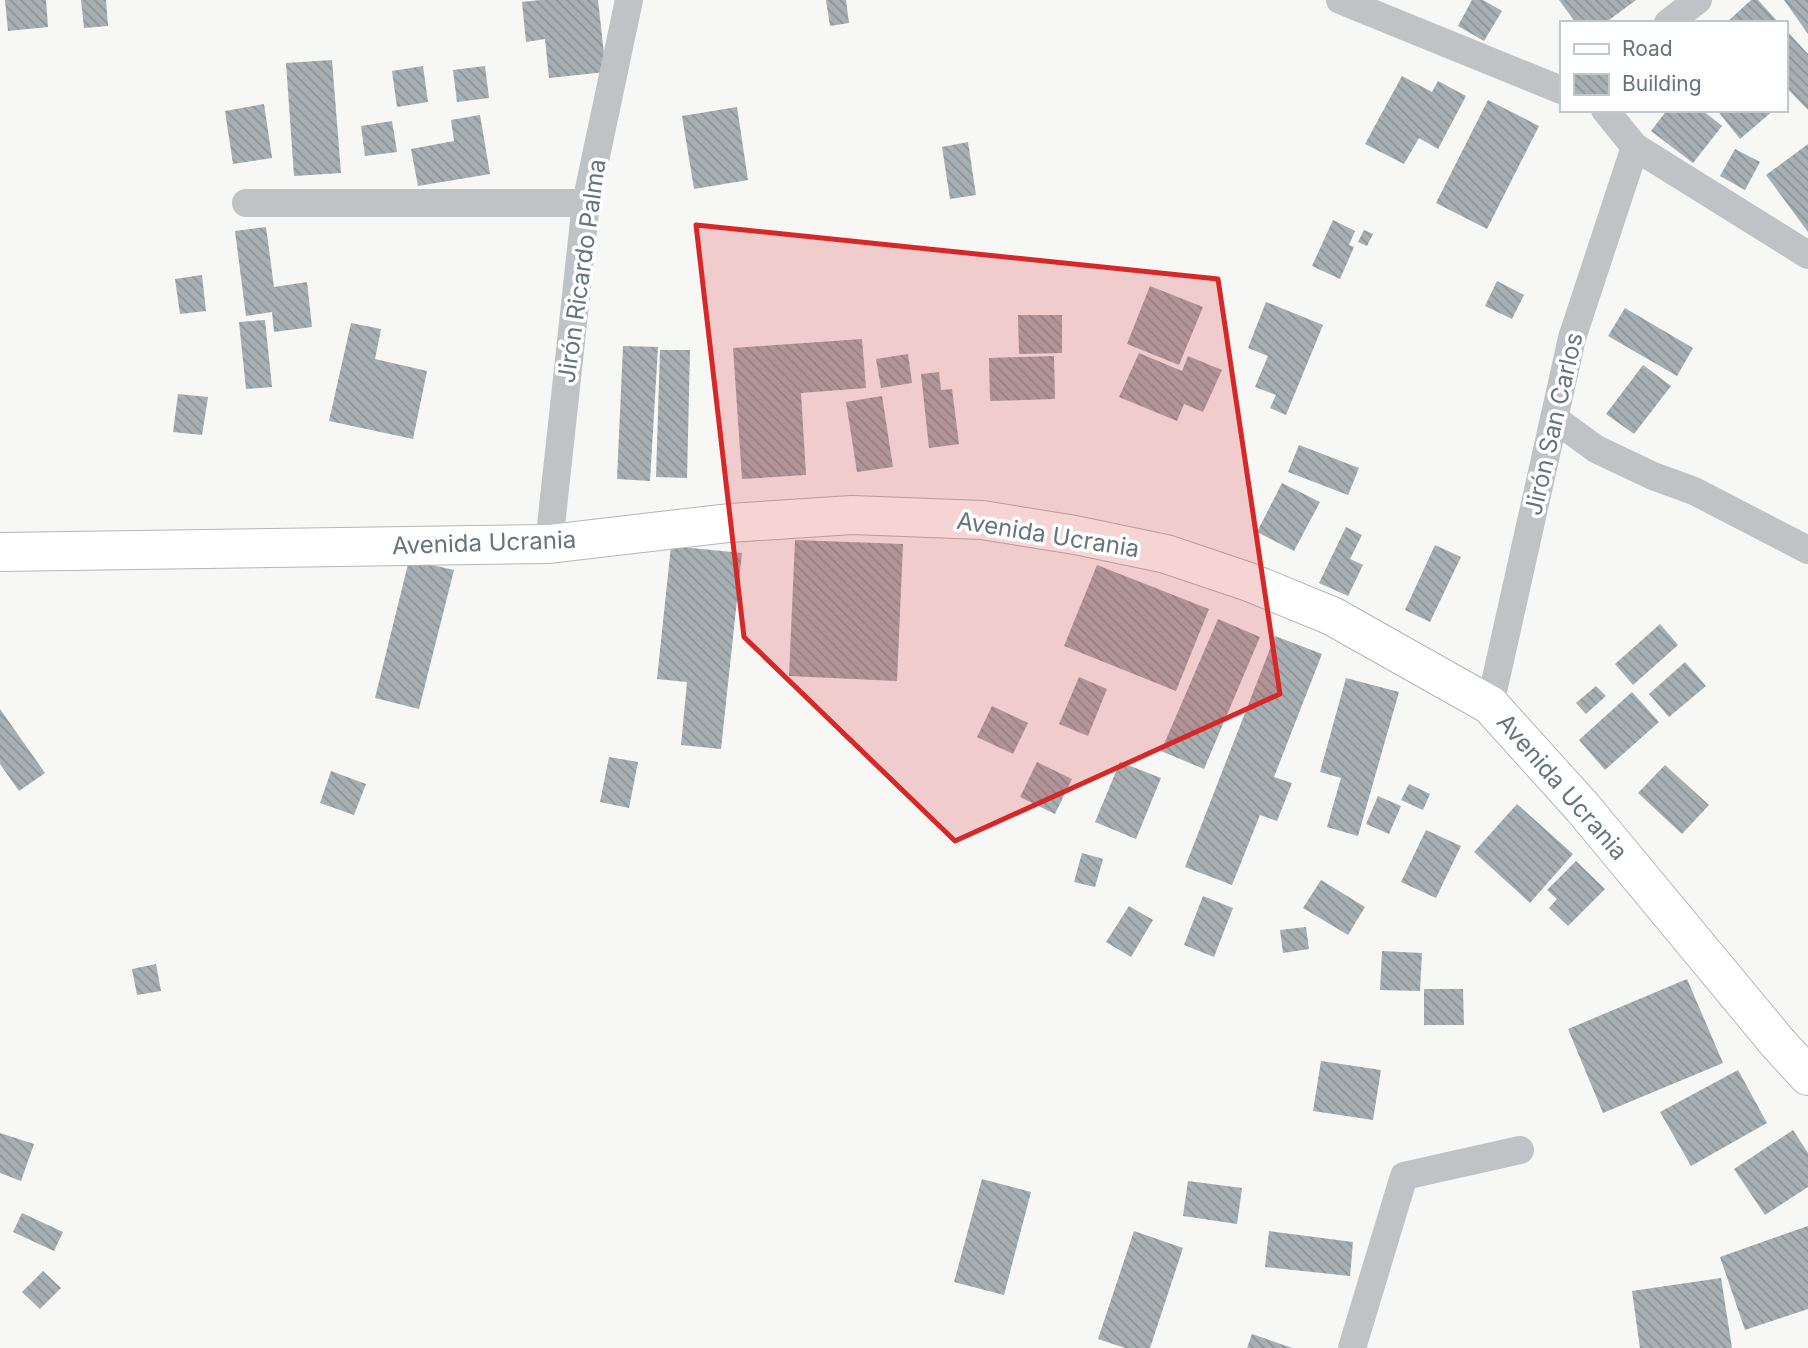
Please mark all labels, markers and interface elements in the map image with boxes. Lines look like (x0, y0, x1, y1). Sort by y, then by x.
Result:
legend (1560, 21, 1787, 112)
text: Road (1622, 36, 1673, 61)
text: Building (1622, 71, 1702, 96)
street label: Jirón Ricardo Palma (551, 157, 612, 385)
street label: Jirón San Carlos (1518, 330, 1589, 518)
street label: Avenida Ucrania (955, 506, 1141, 563)
street label: Avenida Ucrania (391, 525, 577, 560)
street label: Avenida Ucrania (1491, 708, 1634, 866)

